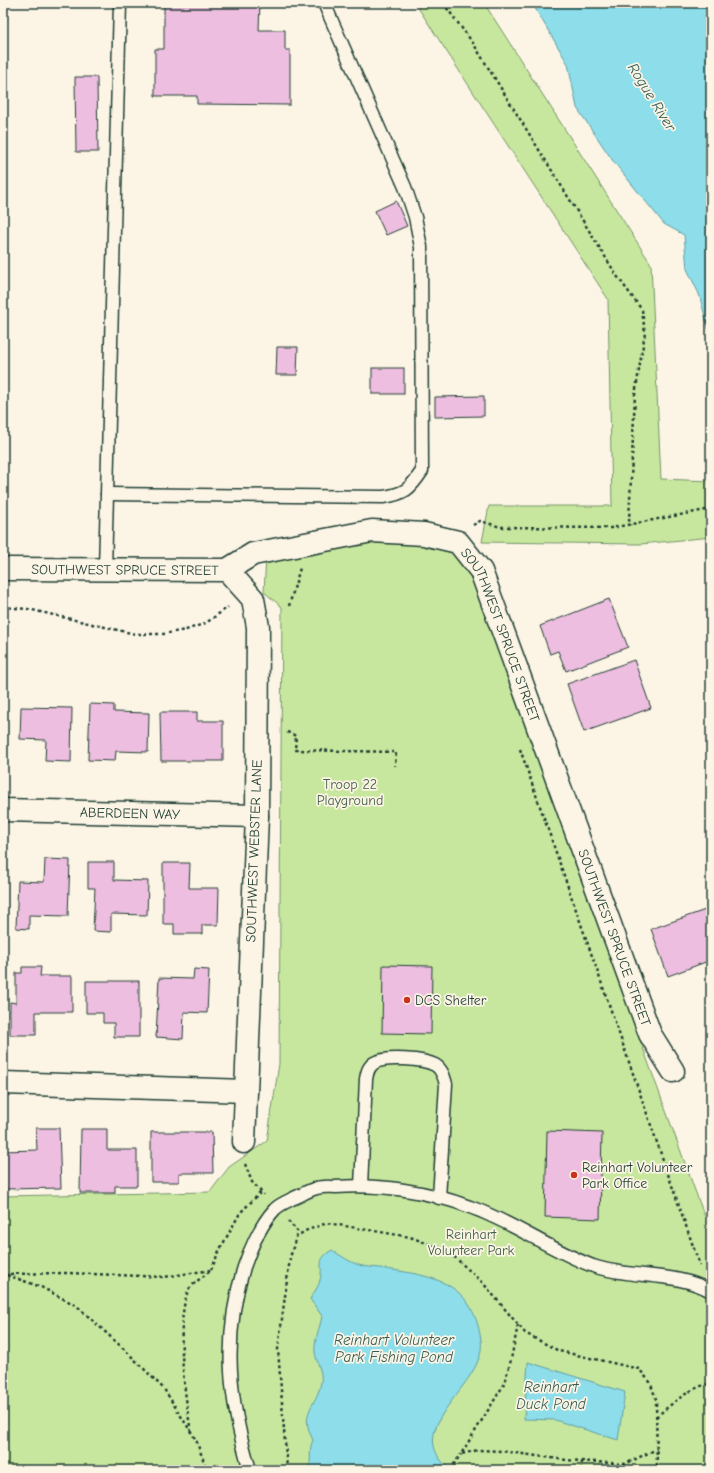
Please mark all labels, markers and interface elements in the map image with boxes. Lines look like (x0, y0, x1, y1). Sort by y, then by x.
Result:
water label: Rogue River (624, 59, 681, 135)
street label: SOUTHWEST SPRUCE STREET (457, 544, 544, 725)
street label: SOUTHWEST SPRUCE STREET (31, 561, 219, 578)
street label: SOUTHWEST WEBSTER LANE (242, 759, 266, 943)
park label: Troop 22 Playground (317, 776, 383, 809)
street label: ABERDEEN WAY (80, 803, 181, 823)
street label: SOUTHWEST SPRUCE STREET (575, 847, 655, 1029)
place label: DCS Shelter (415, 992, 487, 1009)
marker: DCS Shelter (402, 995, 412, 1005)
place label: Reinhart Volunteer Park Office (582, 1159, 693, 1192)
marker: Reinhart Volunteer Park Office (569, 1170, 579, 1180)
park label: Reinhart Volunteer Park (428, 1226, 515, 1259)
water label: Reinhart Volunteer Park Fishing Pond (334, 1331, 455, 1366)
water label: Reinhart Duck Pond (516, 1378, 587, 1413)

